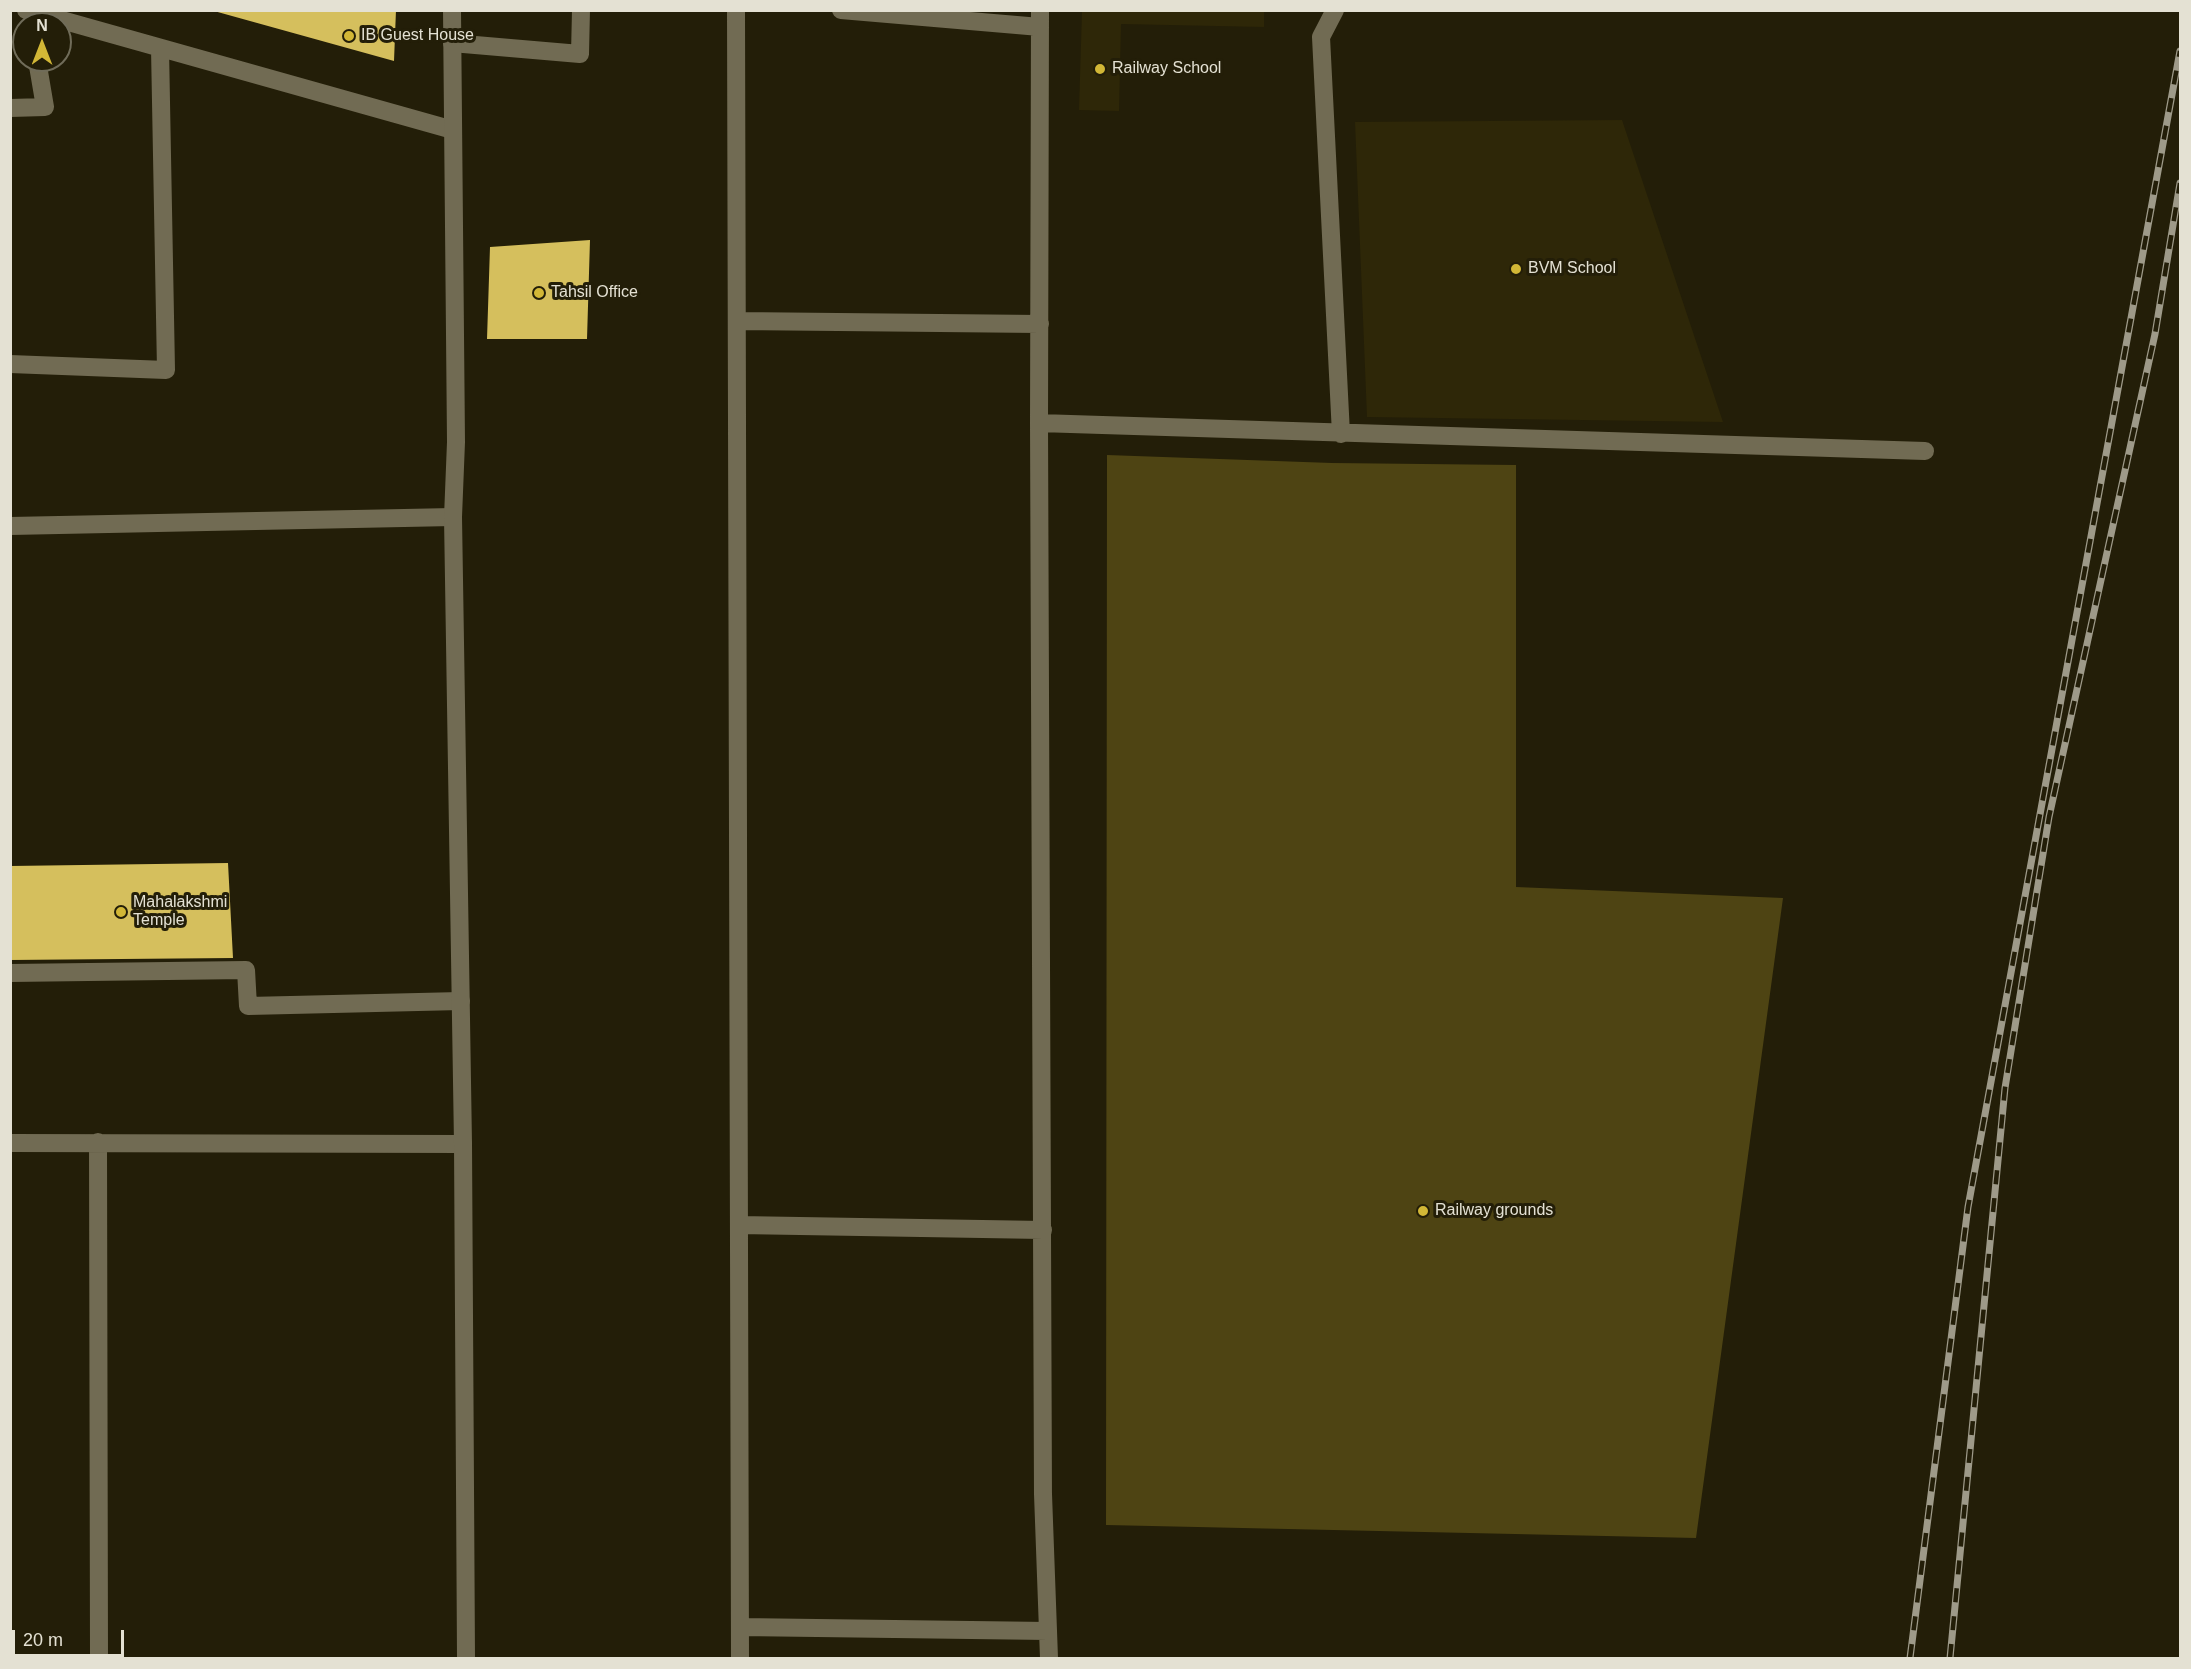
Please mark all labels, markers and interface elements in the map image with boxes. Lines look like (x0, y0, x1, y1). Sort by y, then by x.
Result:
north arrow (12, 12, 72, 72)
text: N (36, 17, 48, 34)
place label: IB Guest House (361, 26, 474, 46)
marker: IB Guest House (342, 29, 356, 43)
place label: Railway School (1112, 59, 1221, 79)
marker: Railway School (1093, 62, 1107, 76)
place label: BVM School (1528, 259, 1616, 279)
marker: BVM School (1509, 262, 1523, 276)
place label: Tahsil Office (551, 283, 638, 303)
marker: Tahsil Office (532, 286, 546, 300)
place label: Mahalakshmi Temple (133, 893, 227, 931)
marker: Mahalakshmi Temple (114, 905, 128, 919)
place label: Railway grounds (1435, 1201, 1553, 1221)
marker: Railway grounds (1416, 1204, 1430, 1218)
scale bar (15, 1618, 128, 1656)
text: 20 m (23, 1630, 63, 1650)

